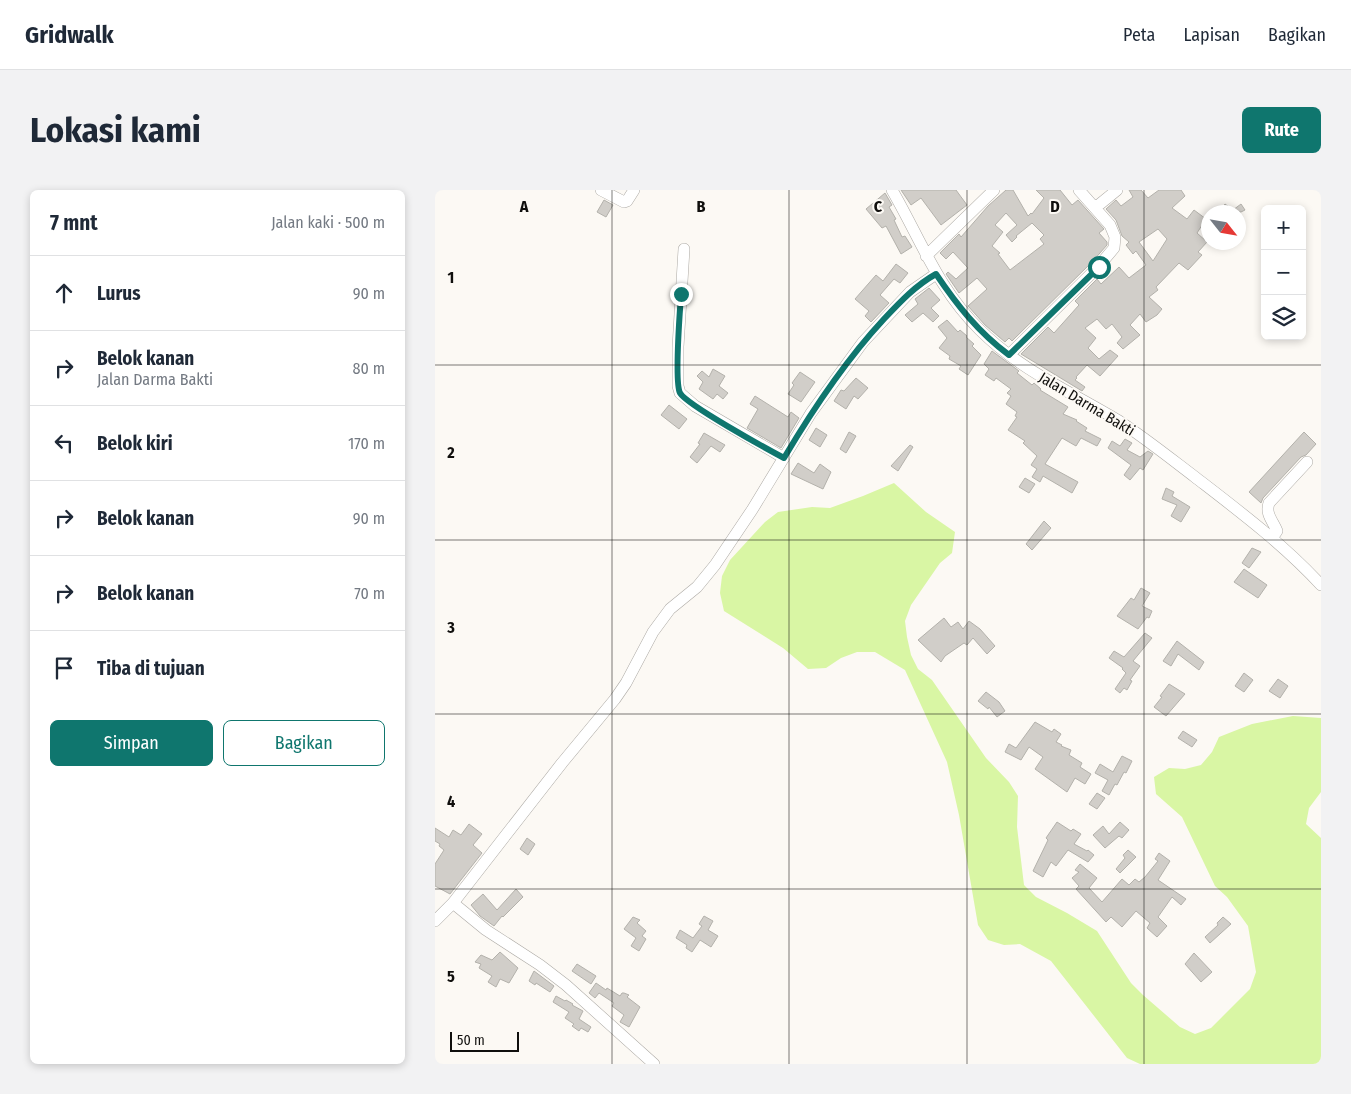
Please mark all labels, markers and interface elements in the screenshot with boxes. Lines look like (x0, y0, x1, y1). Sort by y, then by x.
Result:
text: Gridwalk (25, 21, 114, 49)
text: Peta (1123, 24, 1155, 46)
text: Lapisan (1183, 24, 1240, 46)
text: Bagikan (1268, 24, 1326, 46)
button: Rute (1242, 107, 1321, 153)
text: Lokasi kami (30, 109, 201, 151)
text: A (519, 197, 529, 216)
text: B (697, 197, 706, 216)
text: C (874, 197, 883, 216)
text: D (1050, 197, 1060, 216)
north arrow (1201, 205, 1246, 250)
map controls (1261, 205, 1306, 340)
button: + (1261, 205, 1306, 250)
text: 7 mnt (50, 210, 98, 236)
text: Jalan kaki · 500 m (271, 213, 385, 232)
button: − (1261, 250, 1306, 295)
route start (1088, 256, 1111, 279)
text: 1 (448, 268, 454, 287)
icon: ahead (50, 279, 78, 307)
text: Lurus (97, 282, 141, 305)
route end (670, 283, 693, 306)
text: 90 m (353, 284, 385, 303)
button: layers (1261, 295, 1306, 340)
text: Belok kanan (97, 347, 194, 370)
icon: right (50, 354, 78, 382)
text: 80 m (353, 359, 385, 378)
street label: Jalan Darma Bakti (1036, 368, 1138, 440)
text: Jalan Darma Bakti (97, 370, 213, 389)
icon: left (50, 429, 78, 457)
text: Belok kiri (97, 432, 173, 455)
text: 170 m (348, 434, 385, 453)
text: 2 (446, 443, 455, 462)
icon: right (50, 504, 78, 532)
text: Belok kanan (97, 507, 194, 530)
text: 90 m (353, 509, 385, 528)
icon: right (50, 579, 78, 607)
text: Belok kanan (97, 582, 194, 605)
text: 70 m (354, 584, 385, 603)
text: 3 (446, 618, 455, 637)
icon: arrive (50, 654, 78, 682)
text: Tiba di tujuan (97, 657, 205, 680)
button: Simpan (50, 720, 213, 766)
button: Bagikan (223, 720, 385, 766)
text: 4 (447, 792, 455, 811)
text: 5 (447, 967, 455, 986)
scale bar (450, 1029, 519, 1052)
text: 50 m (457, 1032, 485, 1049)

